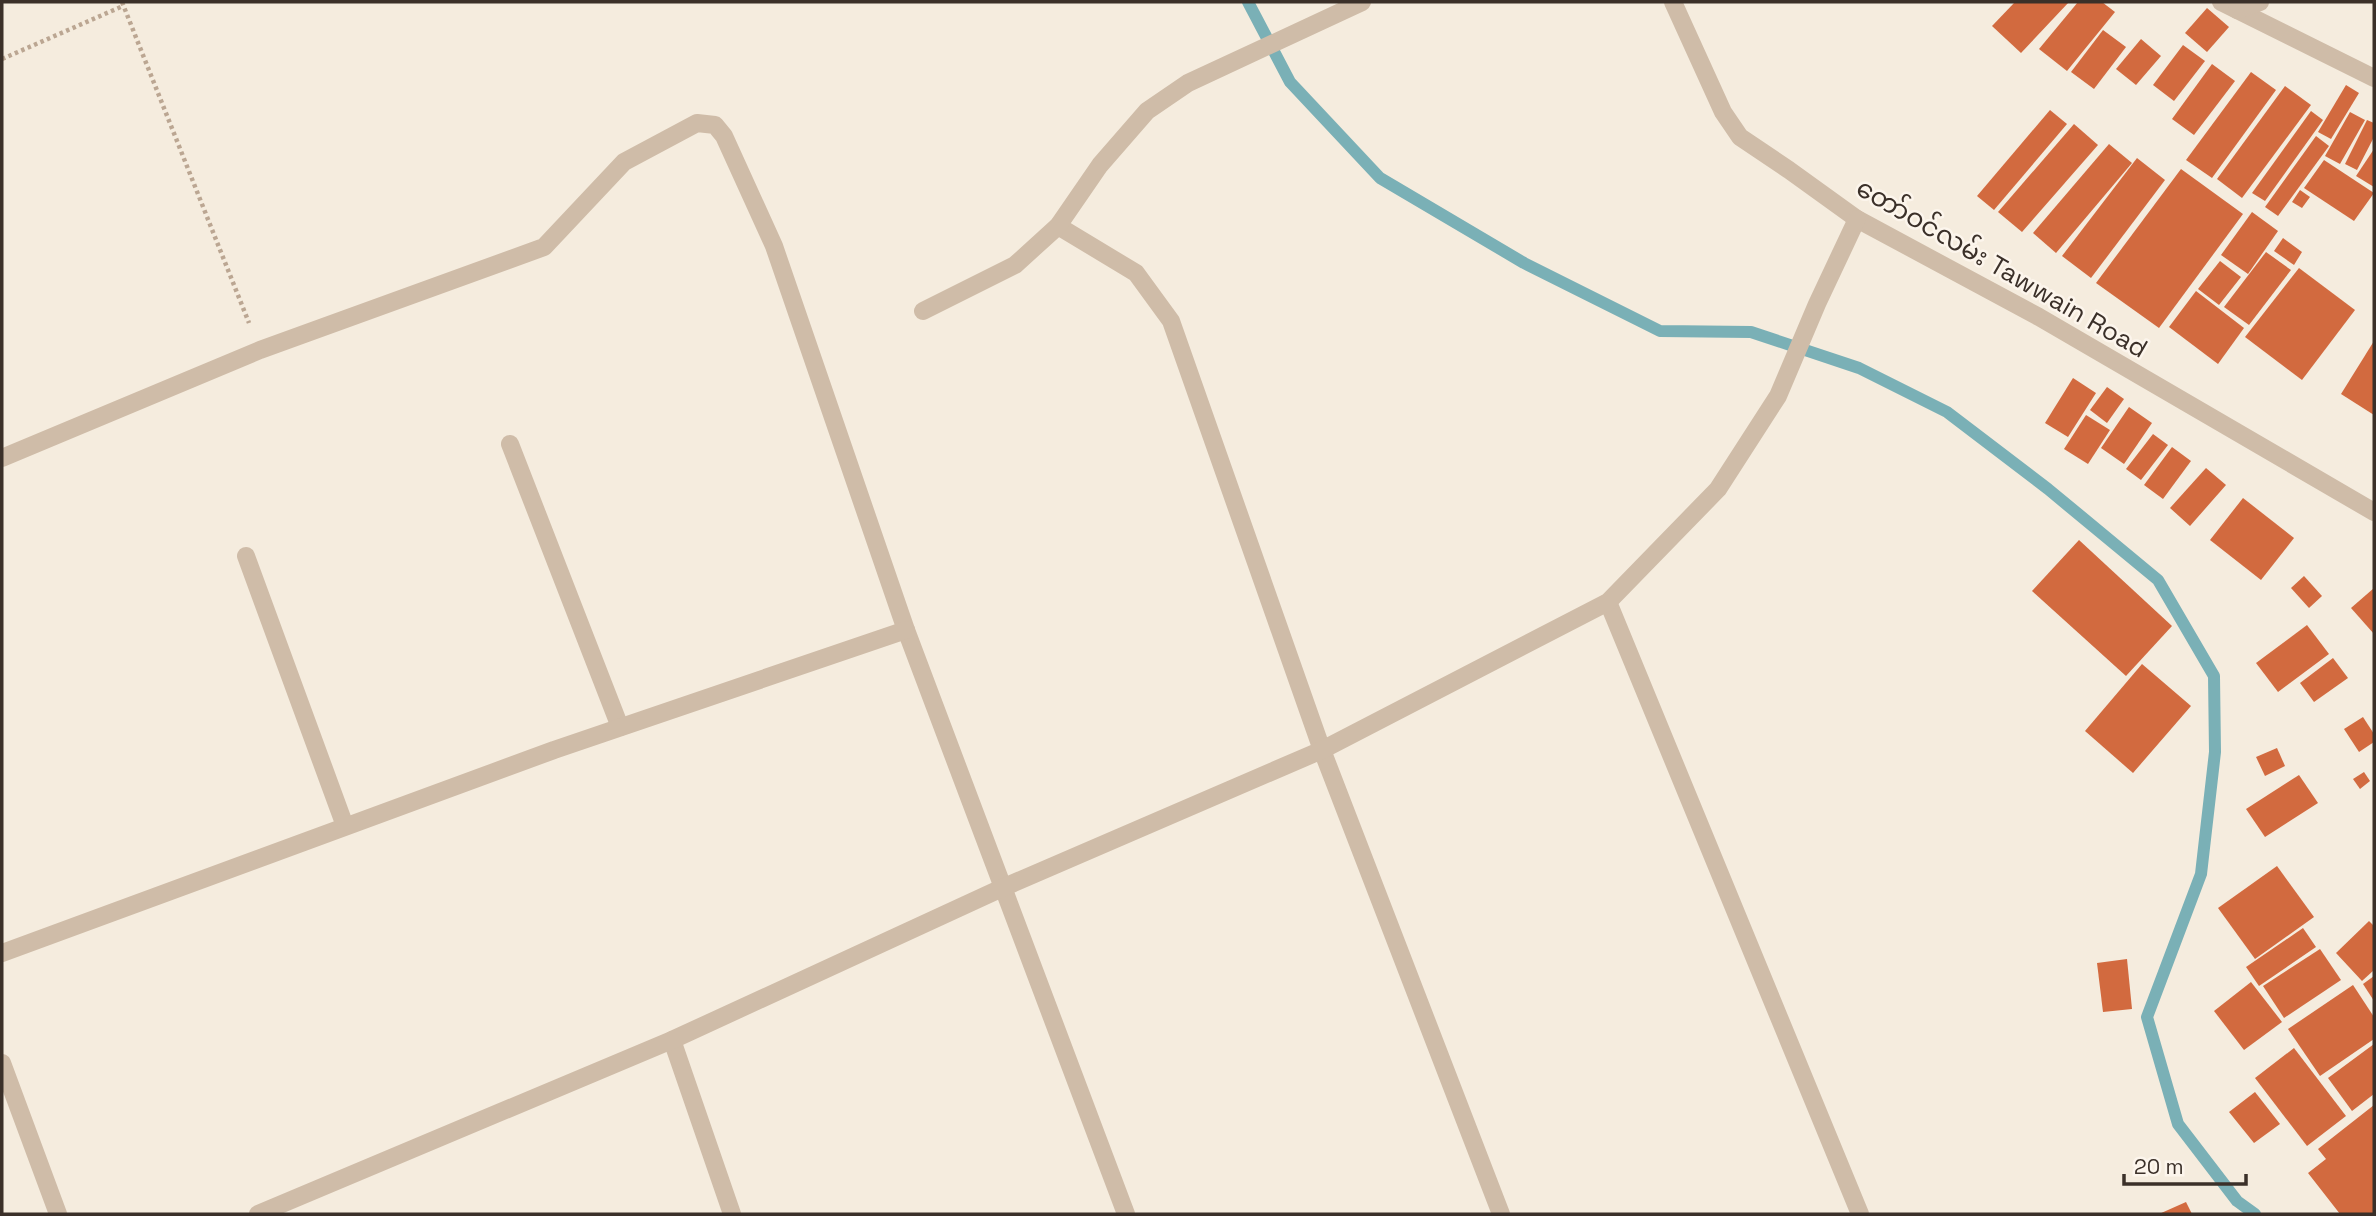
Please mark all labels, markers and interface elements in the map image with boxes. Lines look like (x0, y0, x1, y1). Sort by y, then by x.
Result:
street label: တော်ဝင်လမ်း Tawwain Road (1850, 171, 2154, 365)
scale bar (2124, 1142, 2246, 1186)
text: 20 m (2134, 1153, 2184, 1180)

